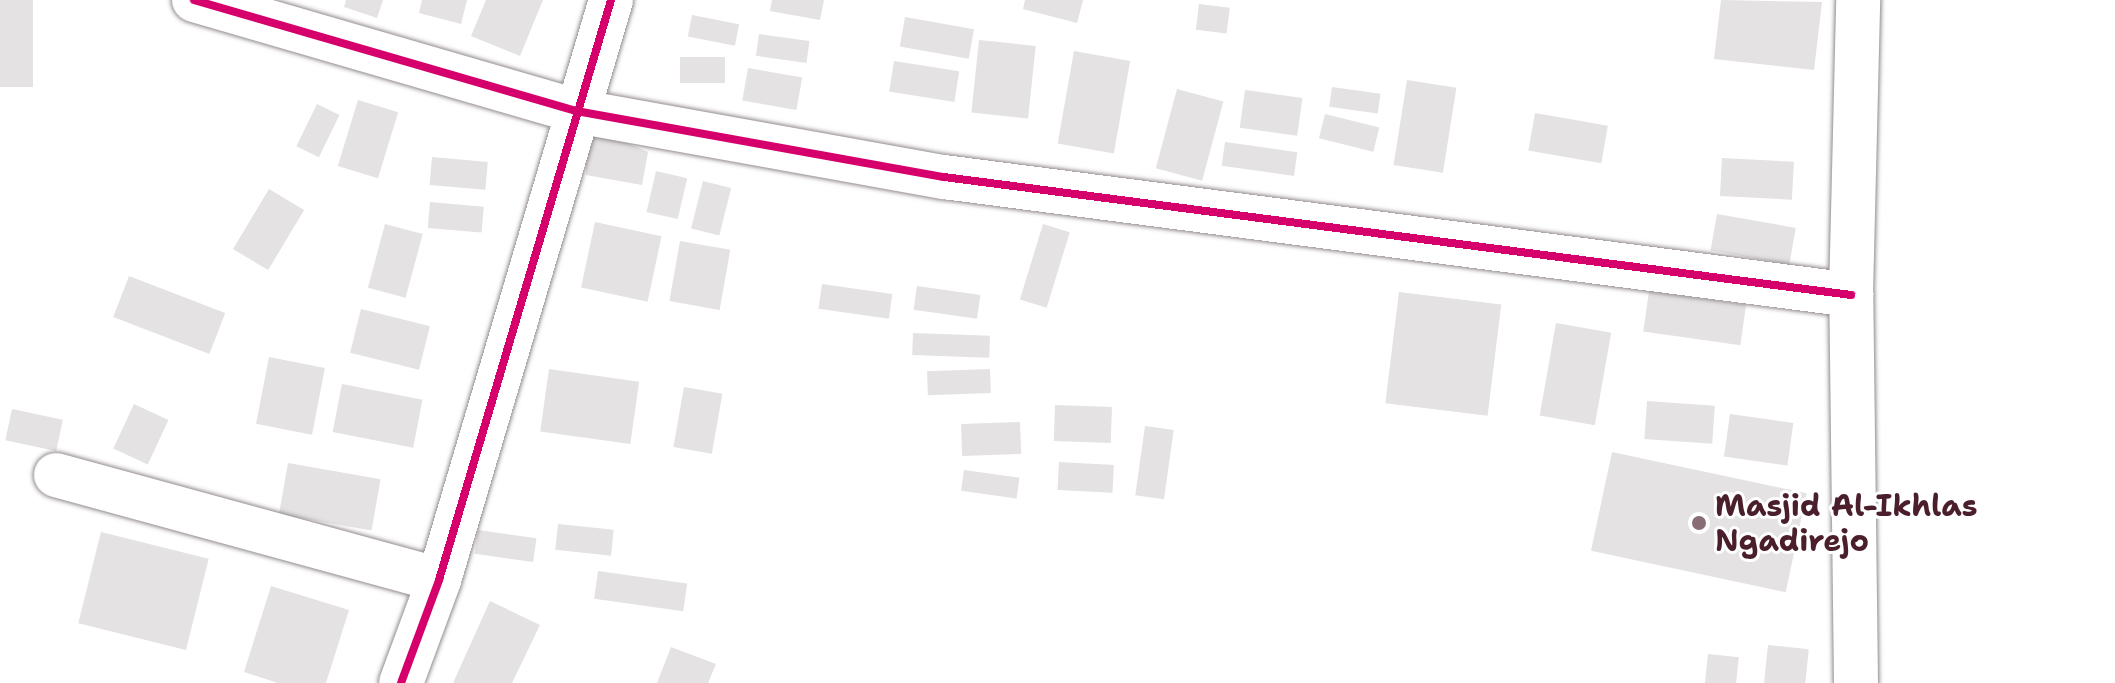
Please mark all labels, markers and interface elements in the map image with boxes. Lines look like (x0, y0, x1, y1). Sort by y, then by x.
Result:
place label: Masjid Al-Ikhlas Ngadirejo (1715, 488, 1978, 558)
marker: Masjid Al-Ikhlas Ngadirejo (1690, 514, 1708, 532)

